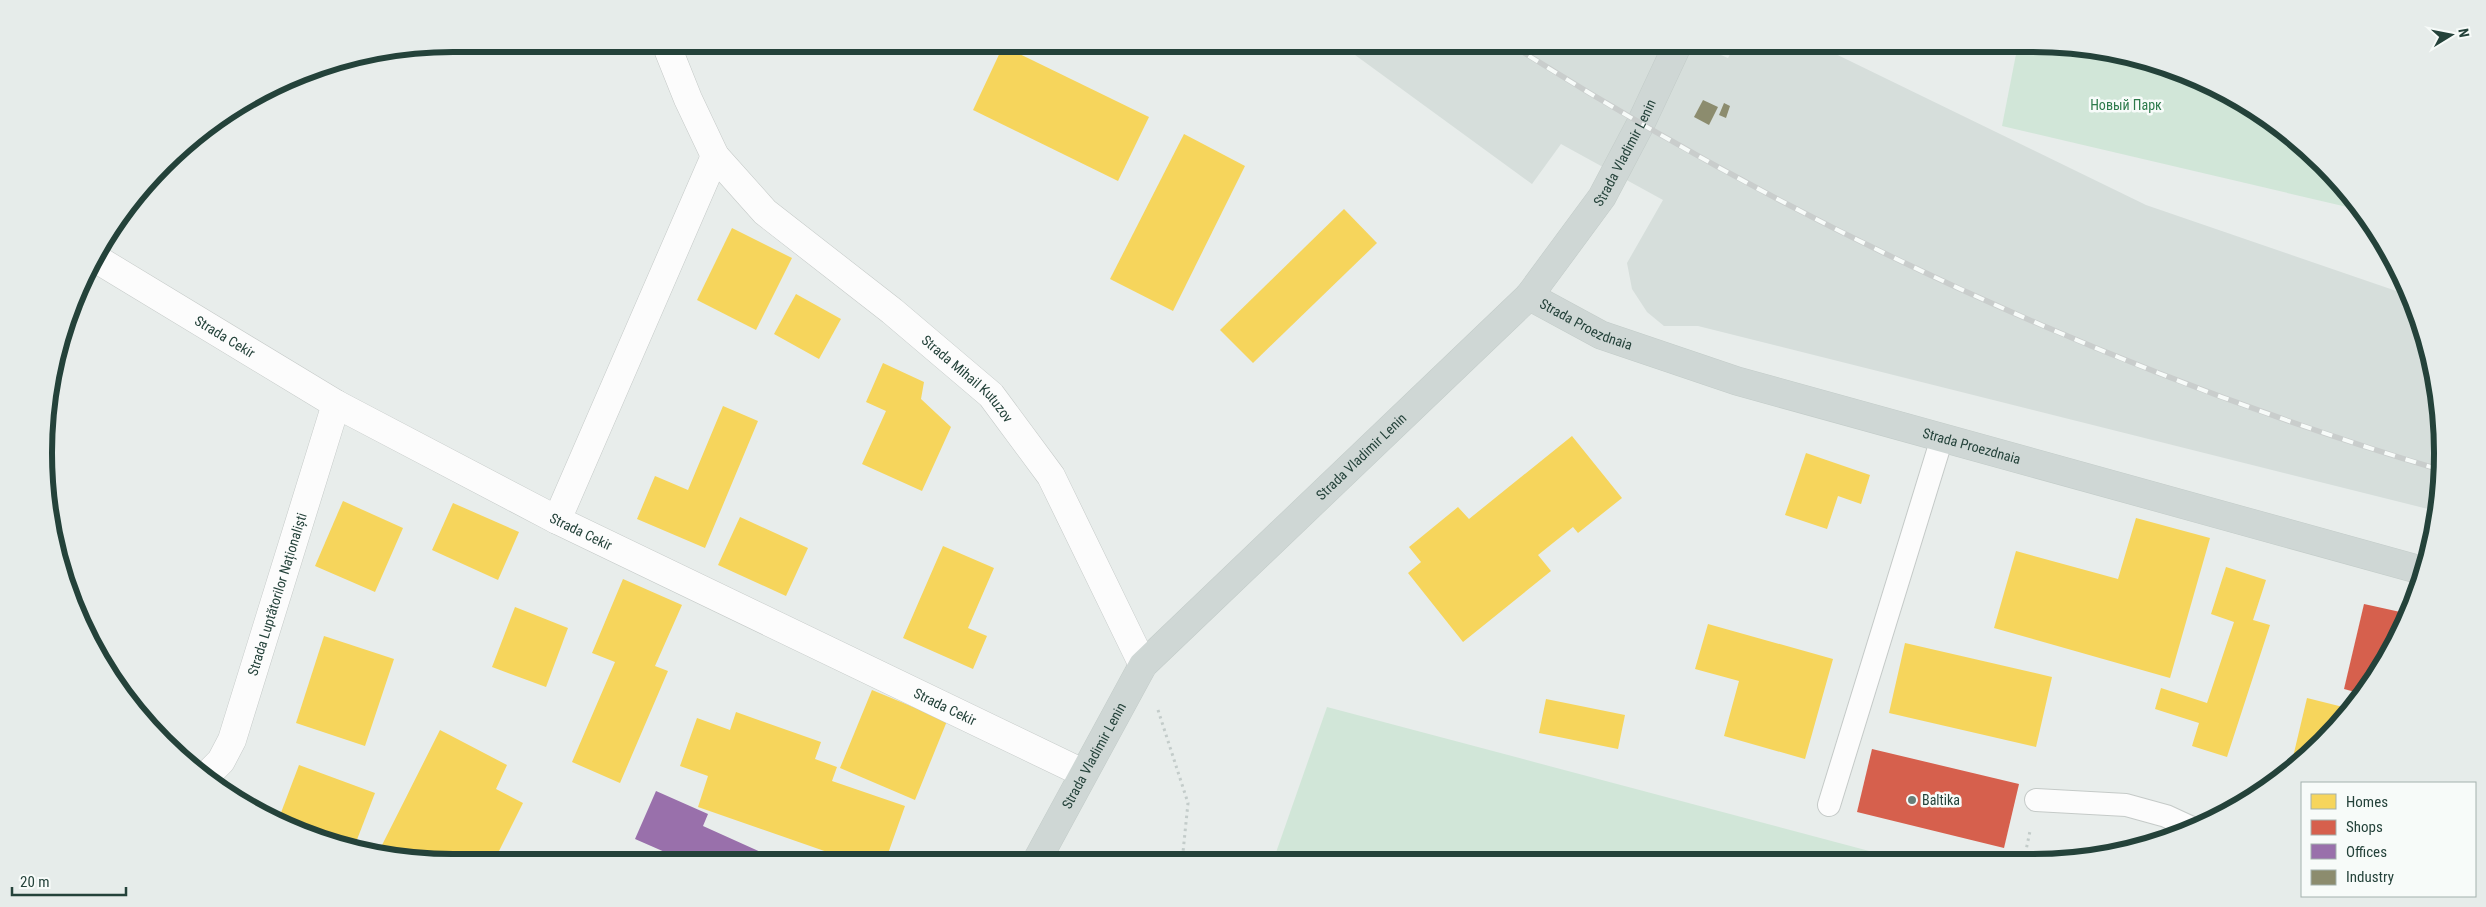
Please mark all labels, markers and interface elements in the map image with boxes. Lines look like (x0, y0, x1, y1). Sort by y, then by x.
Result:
north arrow (2426, 10, 2476, 60)
text: N (2455, 27, 2472, 38)
street label: Strada Vladimir Lenin (1590, 97, 1659, 209)
park label: Новый Парк (2090, 97, 2162, 113)
street label: Strada Proezdnaia (1537, 295, 1634, 353)
street label: Strada Cekir (192, 312, 258, 361)
street label: Strada Mihail Kutuzov (918, 332, 1016, 425)
street label: Strada Vladimir Lenin (1313, 410, 1409, 503)
street label: Strada Proezdnaia (1921, 425, 2023, 467)
street label: Strada Cekir (547, 510, 615, 553)
street label: Strada Luptătorilor Naționaliști (244, 511, 310, 678)
street label: Strada Cekir (911, 685, 979, 728)
street label: Strada Vladimir Lenin (1058, 700, 1129, 811)
legend (2301, 782, 2476, 897)
place label: Baltika (1922, 792, 1960, 808)
text: Homes (2346, 793, 2388, 811)
marker: Baltika (1906, 794, 1918, 806)
text: Shops (2346, 818, 2383, 836)
text: Offices (2346, 843, 2387, 861)
scale bar (12, 864, 126, 896)
text: Industry (2346, 868, 2394, 886)
text: 20 m (20, 873, 50, 891)

